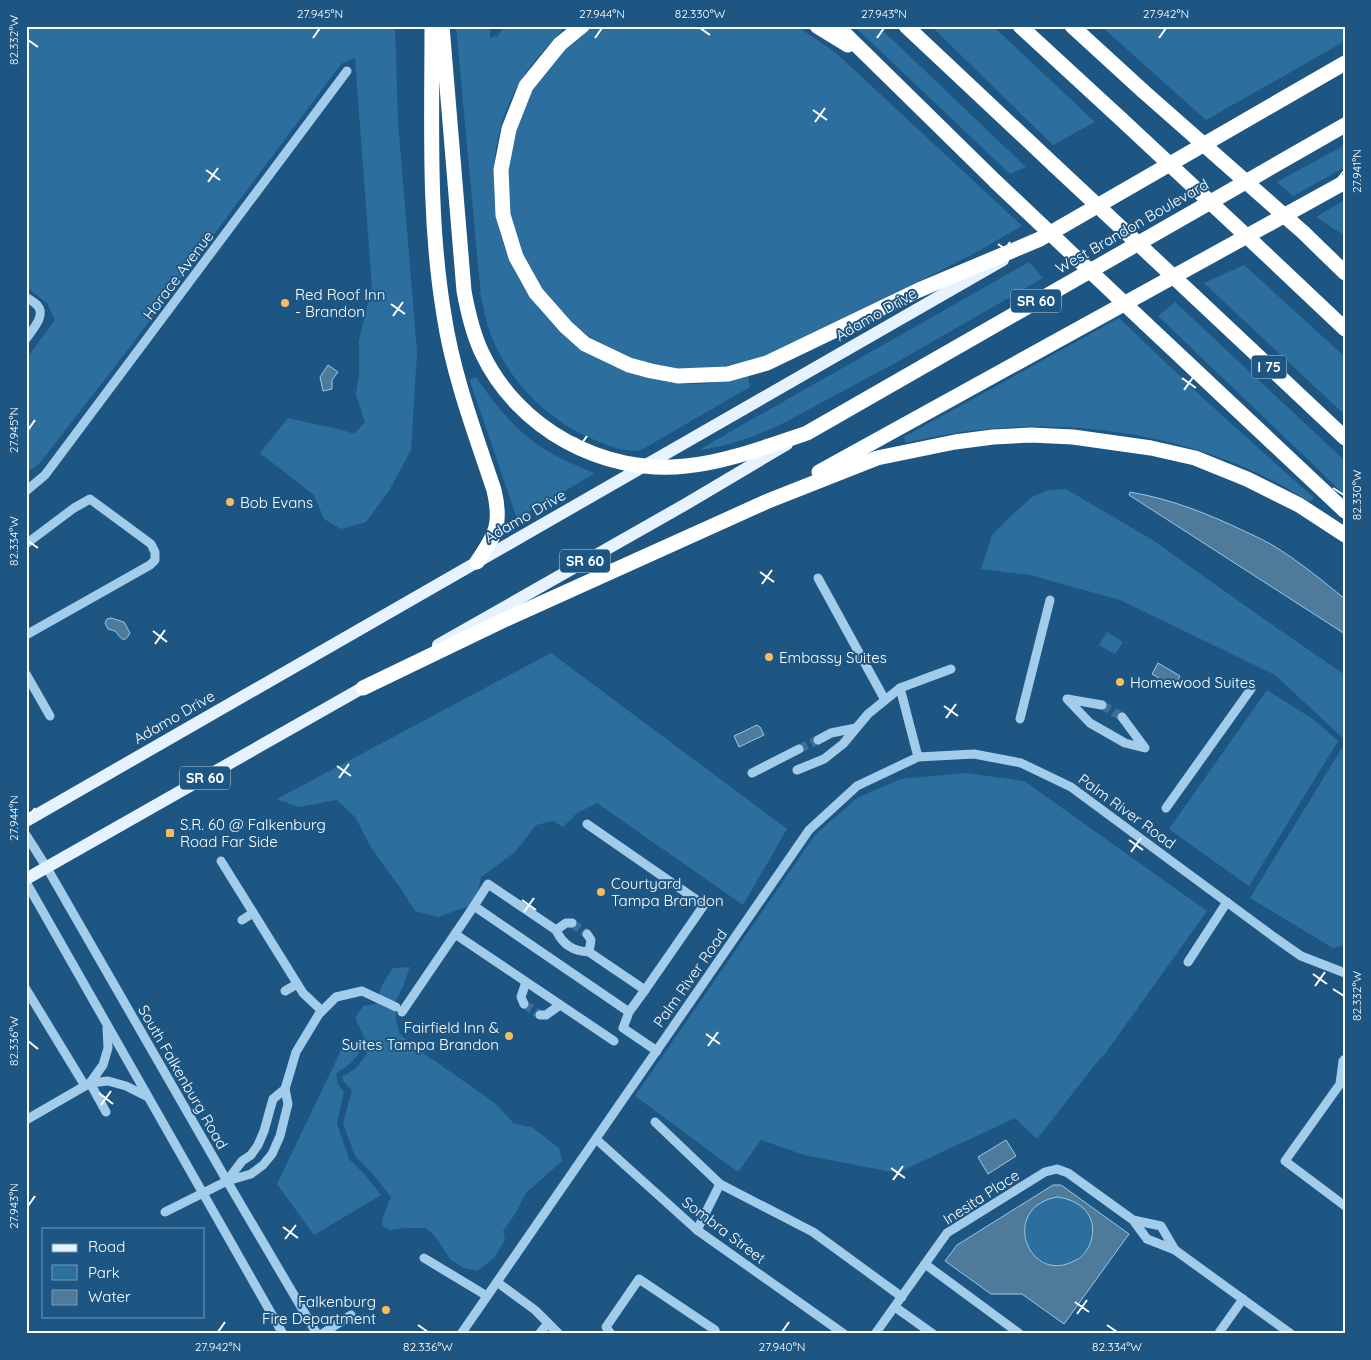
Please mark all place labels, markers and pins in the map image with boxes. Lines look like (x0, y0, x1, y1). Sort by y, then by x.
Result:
place label: Red Roof Inn - Brandon (295, 285, 385, 321)
marker: Red Roof Inn - Brandon (279, 297, 291, 309)
place label: Bob Evans (240, 493, 313, 512)
marker: Bob Evans (224, 496, 236, 508)
place label: Embassy Suites (779, 648, 887, 667)
marker: Embassy Suites (763, 651, 775, 663)
place label: Homewood Suites (1130, 673, 1255, 692)
marker: Homewood Suites (1114, 676, 1126, 688)
place label: S.R. 60 @ Falkenburg Road Far Side (180, 815, 326, 851)
marker: S.R. 60 @ Falkenburg Road Far Side (164, 827, 176, 839)
place label: Courtyard Tampa Brandon (611, 874, 724, 910)
marker: Courtyard Tampa Brandon (595, 886, 607, 898)
place label: Fairfield Inn & Suites Tampa Brandon (342, 1018, 499, 1054)
marker: Fairfield Inn & Suites Tampa Brandon (503, 1030, 515, 1042)
place label: Falkenburg Fire Department (262, 1292, 376, 1328)
marker: Falkenburg Fire Department (380, 1304, 392, 1316)

